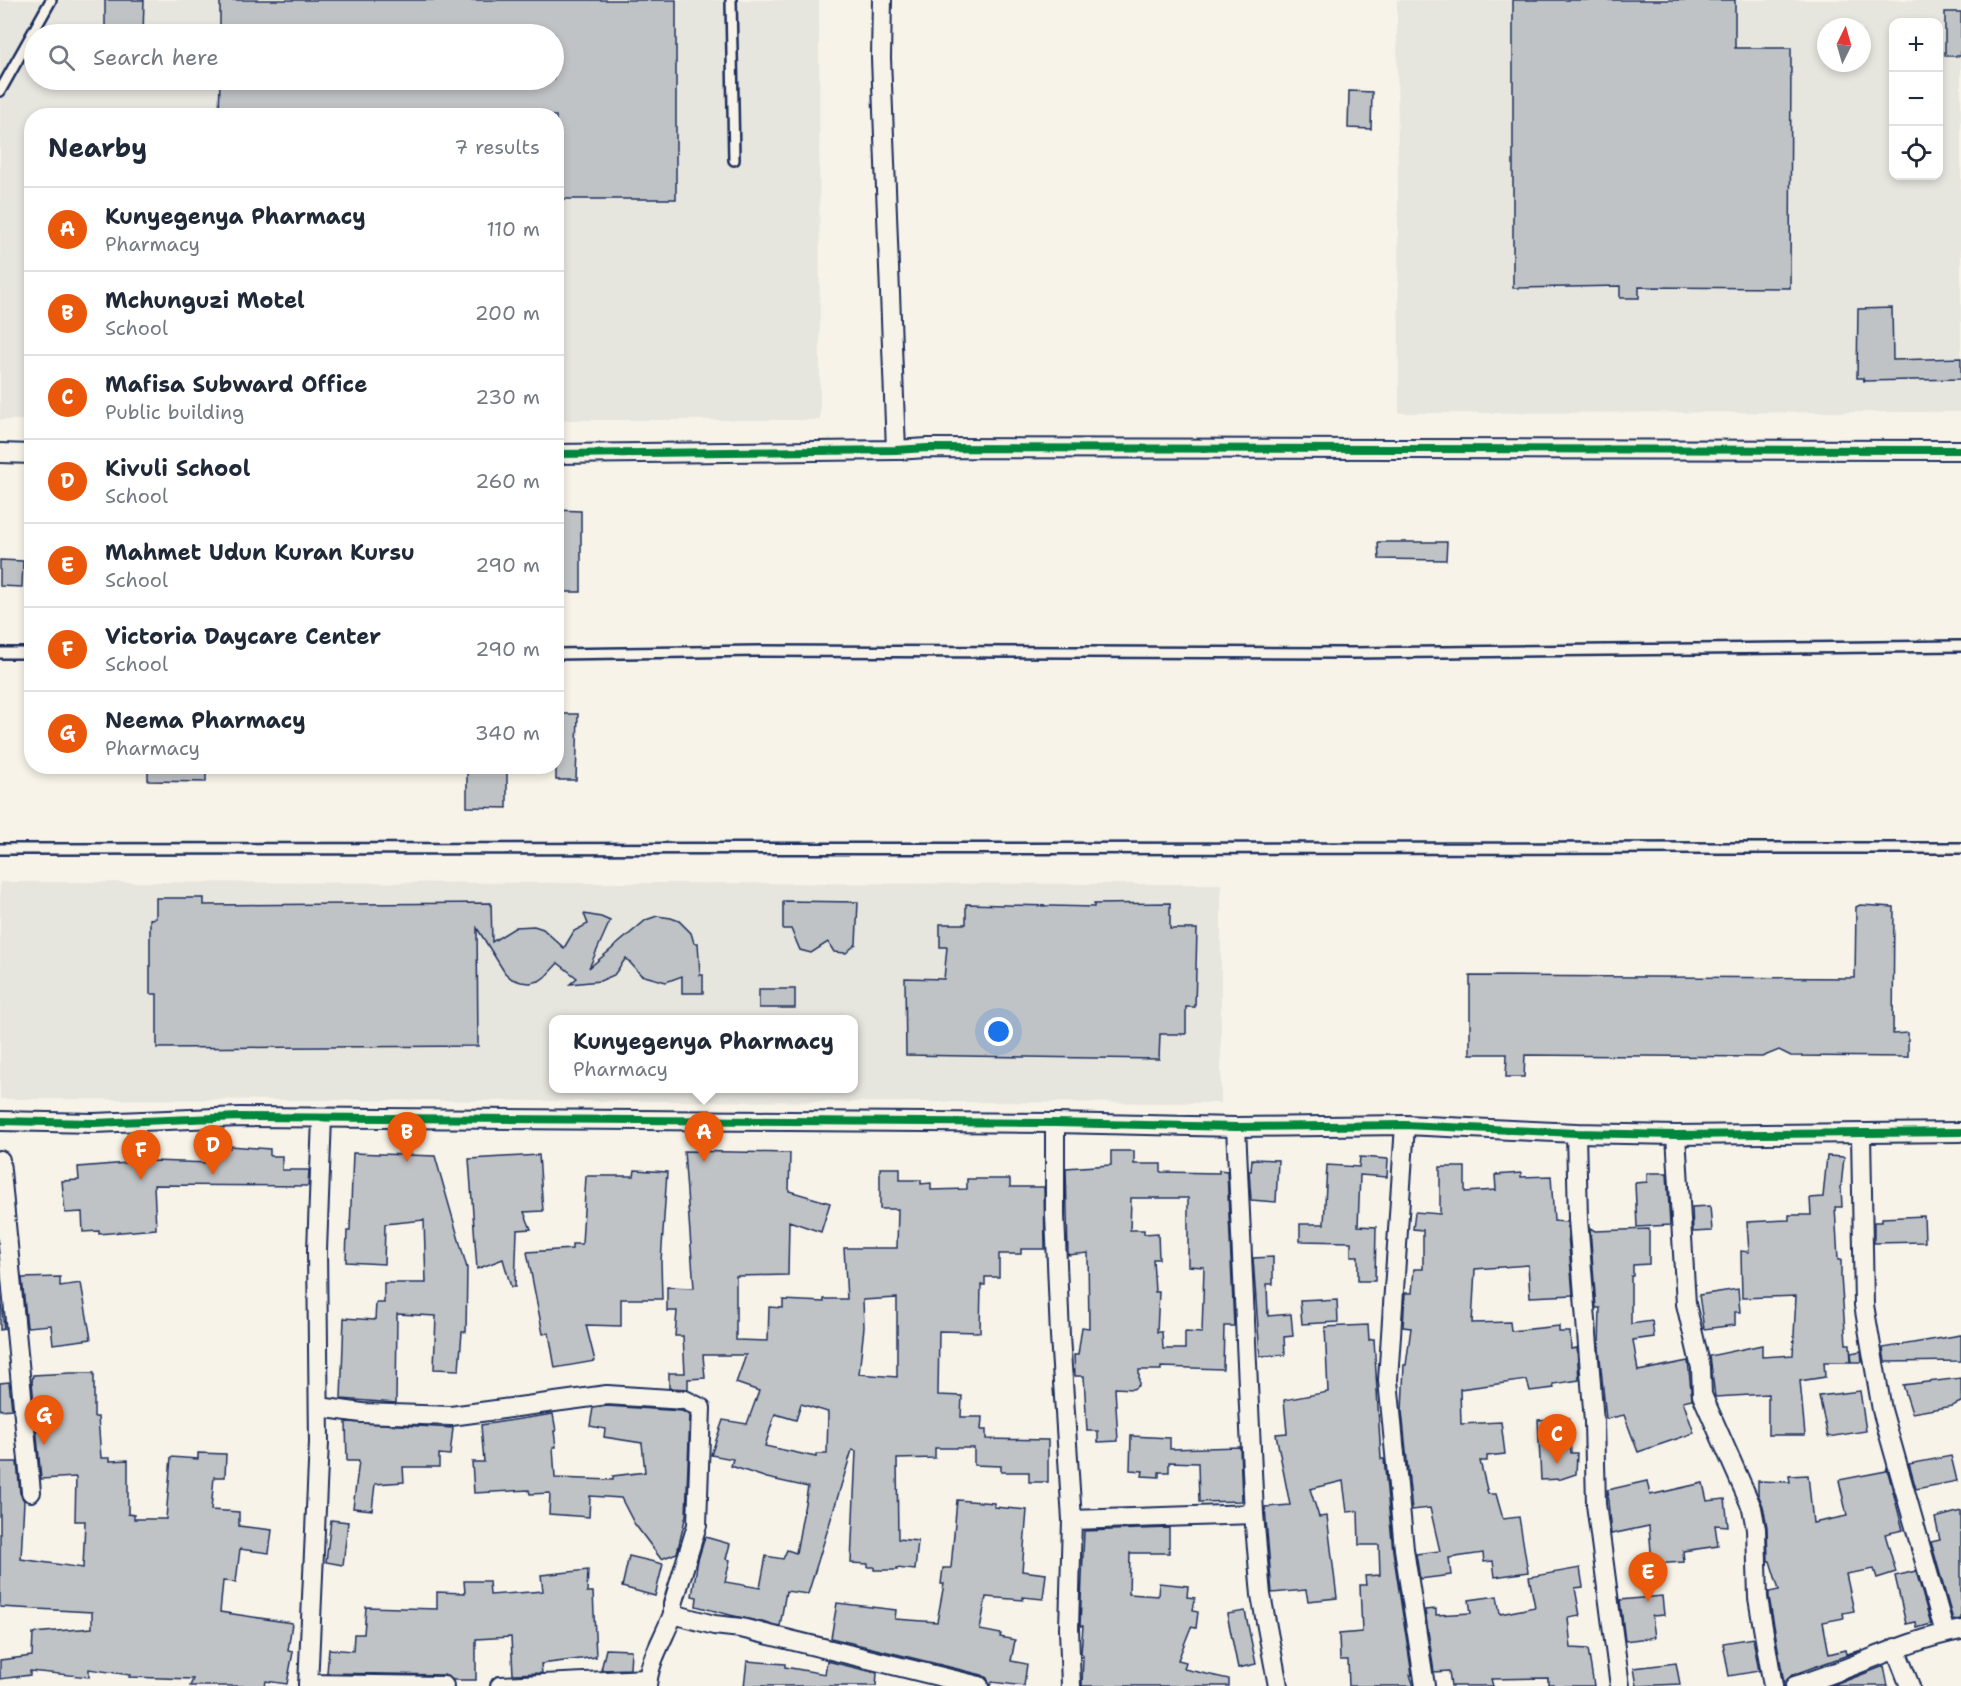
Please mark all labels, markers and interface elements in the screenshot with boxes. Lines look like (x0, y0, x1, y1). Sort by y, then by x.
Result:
north arrow (1817, 18, 1871, 72)
map controls (1889, 18, 1943, 180)
button: + (1889, 18, 1943, 72)
search box (24, 24, 564, 90)
icon: search (45, 41, 78, 74)
text: Search here (93, 43, 219, 72)
button: − (1889, 72, 1943, 126)
button: locate (1889, 126, 1943, 180)
text: Nearby (48, 130, 147, 165)
text: 7 results (454, 134, 540, 160)
text: Kunyegenya Pharmacy (105, 202, 366, 231)
text: A (60, 216, 75, 242)
text: 110 m (486, 216, 540, 242)
text: Pharmacy (105, 231, 200, 257)
text: Mchunguzi Motel (105, 286, 305, 315)
text: B (61, 300, 74, 326)
text: 200 m (475, 300, 540, 326)
text: School (105, 315, 168, 341)
text: Mafisa Subward Office (105, 370, 367, 399)
text: C (61, 384, 74, 410)
text: 230 m (475, 384, 540, 410)
text: Public building (105, 399, 244, 425)
text: Kivuli School (105, 454, 250, 483)
text: D (60, 468, 75, 494)
text: 260 m (475, 468, 540, 494)
text: School (105, 483, 168, 509)
text: Mahmet Udun Kuran Kursu (105, 538, 415, 567)
text: E (61, 552, 74, 578)
text: 290 m (475, 552, 540, 578)
text: School (105, 567, 168, 593)
text: Victoria Daycare Center (105, 622, 381, 651)
text: F (62, 636, 73, 662)
text: 290 m (475, 636, 540, 662)
text: School (105, 651, 168, 677)
text: Neema Pharmacy (105, 706, 306, 735)
text: G (59, 720, 76, 746)
text: 340 m (475, 720, 540, 746)
text: Pharmacy (105, 735, 200, 761)
popup (549, 1015, 858, 1093)
your location (984, 1017, 1013, 1046)
text: Kunyegenya Pharmacy (573, 1027, 834, 1056)
text: Pharmacy (573, 1056, 668, 1082)
pin: B (388, 1112, 426, 1162)
pin: A (684, 1112, 724, 1162)
pin: D (194, 1126, 232, 1175)
pin: F (122, 1130, 160, 1180)
pin: G (24, 1396, 63, 1445)
pin: C (1538, 1414, 1576, 1464)
pin: E (1628, 1552, 1668, 1602)

